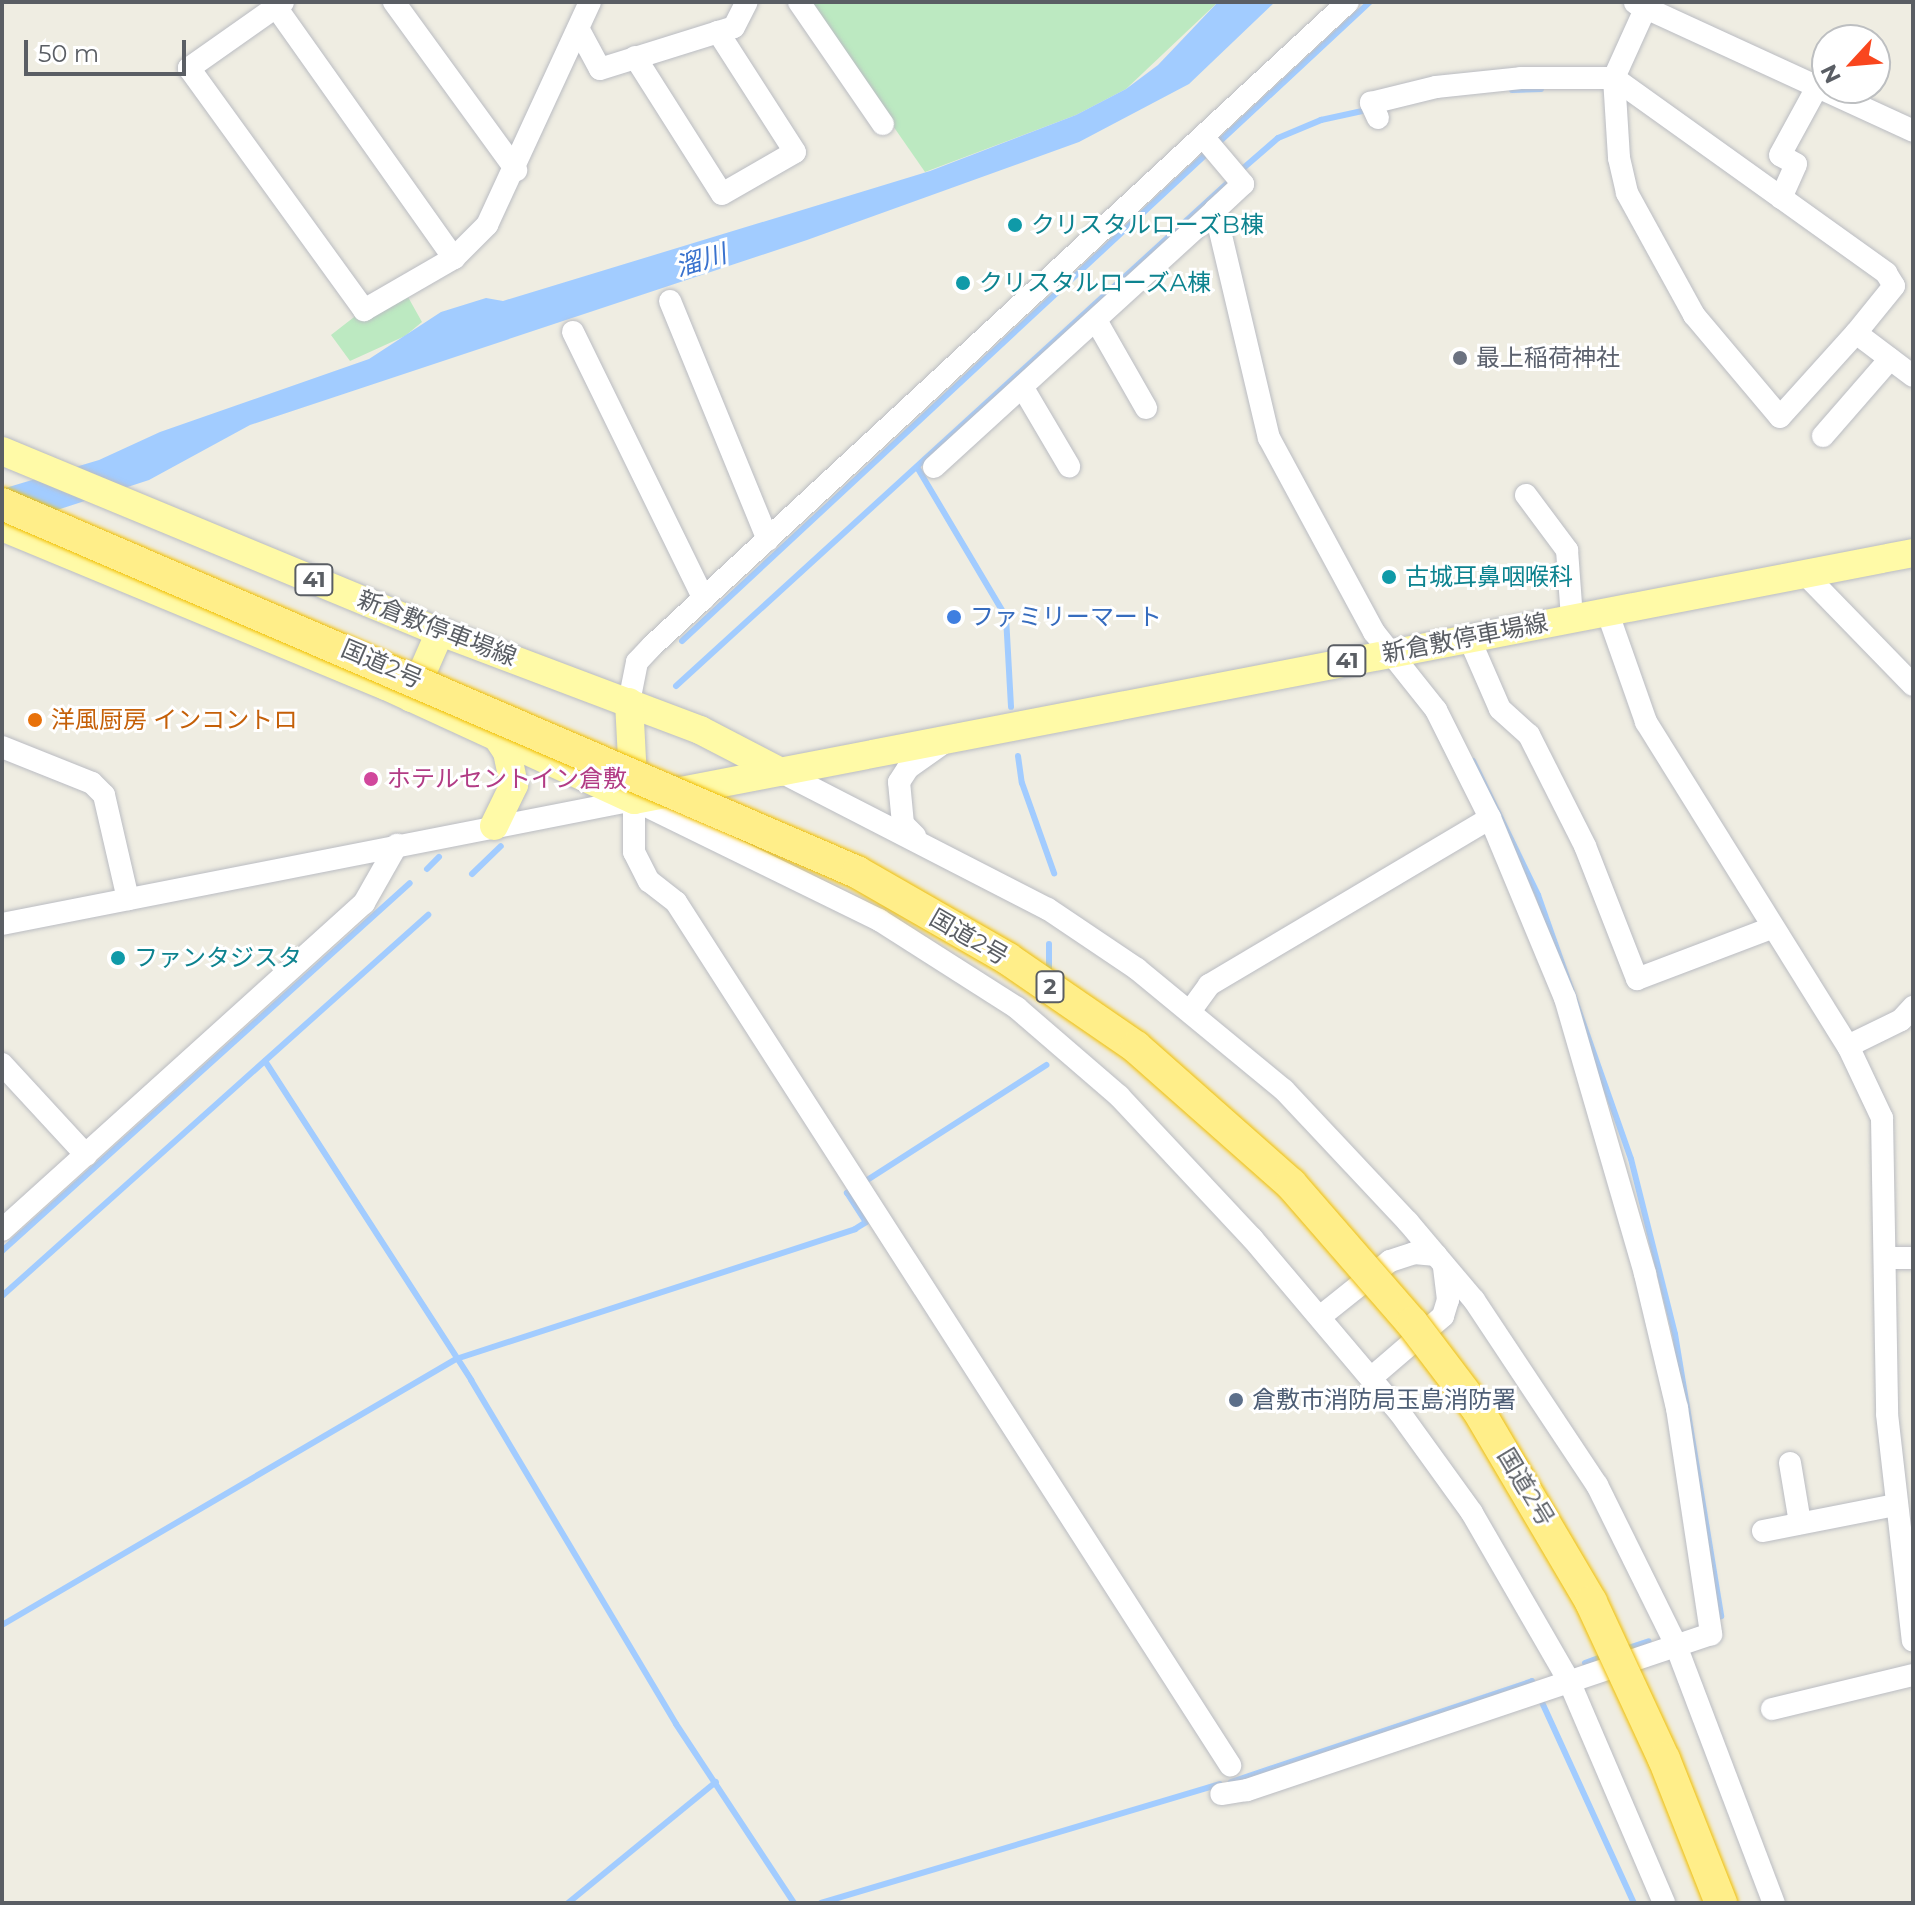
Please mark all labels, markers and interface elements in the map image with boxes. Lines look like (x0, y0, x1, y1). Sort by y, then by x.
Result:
scale bar (28, 24, 190, 74)
north arrow (1811, 24, 1891, 104)
text: 50 m (38, 39, 99, 68)
text: N (1815, 60, 1847, 88)
place label: クリスタルローズB棟 (1031, 211, 1265, 239)
marker: クリスタルローズB棟 (1006, 216, 1024, 234)
water label: 溜川 (672, 238, 730, 284)
place label: クリスタルローズA棟 (979, 269, 1212, 297)
marker: クリスタルローズA棟 (954, 274, 972, 292)
place label: 最上稲荷神社 (1476, 344, 1620, 372)
marker: 最上稲荷神社 (1451, 349, 1469, 367)
road number: 41 (294, 562, 334, 598)
place label: 古城耳鼻咽喉科 (1405, 563, 1573, 591)
marker: 古城耳鼻咽喉科 (1380, 568, 1398, 586)
street label: 新倉敷停車場線 (353, 584, 521, 672)
place label: ファミリーマート (970, 603, 1162, 631)
marker: ファミリーマート (945, 608, 963, 626)
street label: 新倉敷停車場線 (1380, 608, 1550, 668)
street label: 国道2号 (337, 634, 427, 694)
road number: 41 (1327, 643, 1367, 679)
place label: 洋風厨房 インコントロ (51, 706, 297, 734)
marker: 洋風厨房 インコントロ (26, 711, 44, 729)
place label: ホテルセントイン倉敷 (387, 765, 627, 793)
marker: ホテルセントイン倉敷 (362, 770, 380, 788)
street label: 国道2号 (925, 903, 1013, 971)
place label: ファンタジスタ (134, 944, 302, 972)
marker: ファンタジスタ (109, 949, 127, 967)
road number: 2 (1034, 969, 1066, 1005)
place label: 倉敷市消防局玉島消防署 (1252, 1386, 1516, 1414)
marker: 倉敷市消防局玉島消防署 (1227, 1391, 1245, 1409)
street label: 国道2号 (1492, 1443, 1560, 1531)

